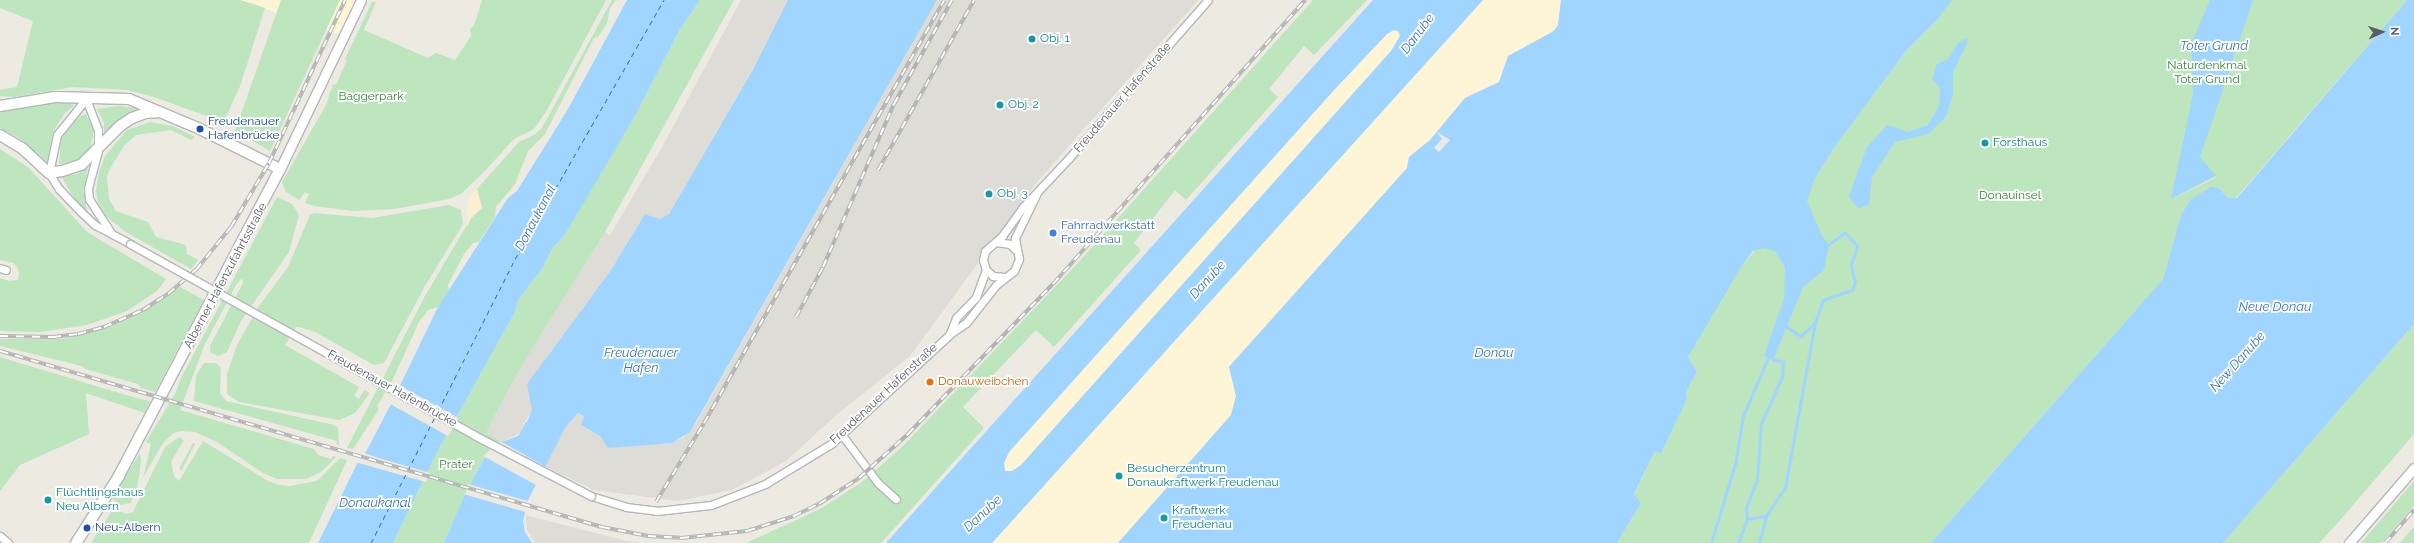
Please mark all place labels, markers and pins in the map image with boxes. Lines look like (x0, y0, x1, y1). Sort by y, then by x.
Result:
place label: Obj. 1 (1040, 32, 1070, 46)
marker: Obj. 1 (1027, 34, 1037, 44)
place label: Obj. 2 (1008, 98, 1039, 112)
marker: Obj. 2 (995, 100, 1005, 110)
place label: Freudenauer Hafenbrücke (208, 115, 280, 143)
marker: Freudenauer Hafenbrücke (195, 124, 205, 134)
place label: Forsthaus (1993, 136, 2047, 150)
marker: Forsthaus (1980, 138, 1990, 148)
place label: Obj. 3 (997, 187, 1028, 201)
marker: Obj. 3 (984, 189, 994, 199)
place label: Fahrradwerkstatt Freudenau (1061, 219, 1155, 247)
marker: Fahrradwerkstatt Freudenau (1048, 228, 1058, 238)
place label: Donauweibchen (938, 375, 1029, 389)
marker: Donauweibchen (925, 377, 935, 387)
place label: Besucherzentrum Donaukraftwerk Freudenau (1127, 462, 1279, 490)
marker: Besucherzentrum Donaukraftwerk Freudenau (1114, 471, 1124, 481)
place label: Flüchtlingshaus Neu Albern (56, 486, 144, 514)
marker: Flüchtlingshaus Neu Albern (43, 495, 53, 505)
place label: Kraftwerk Freudenau (1172, 504, 1232, 532)
marker: Kraftwerk Freudenau (1159, 513, 1169, 523)
place label: Neu-Albern (95, 521, 160, 535)
marker: Neu-Albern (82, 523, 92, 533)

